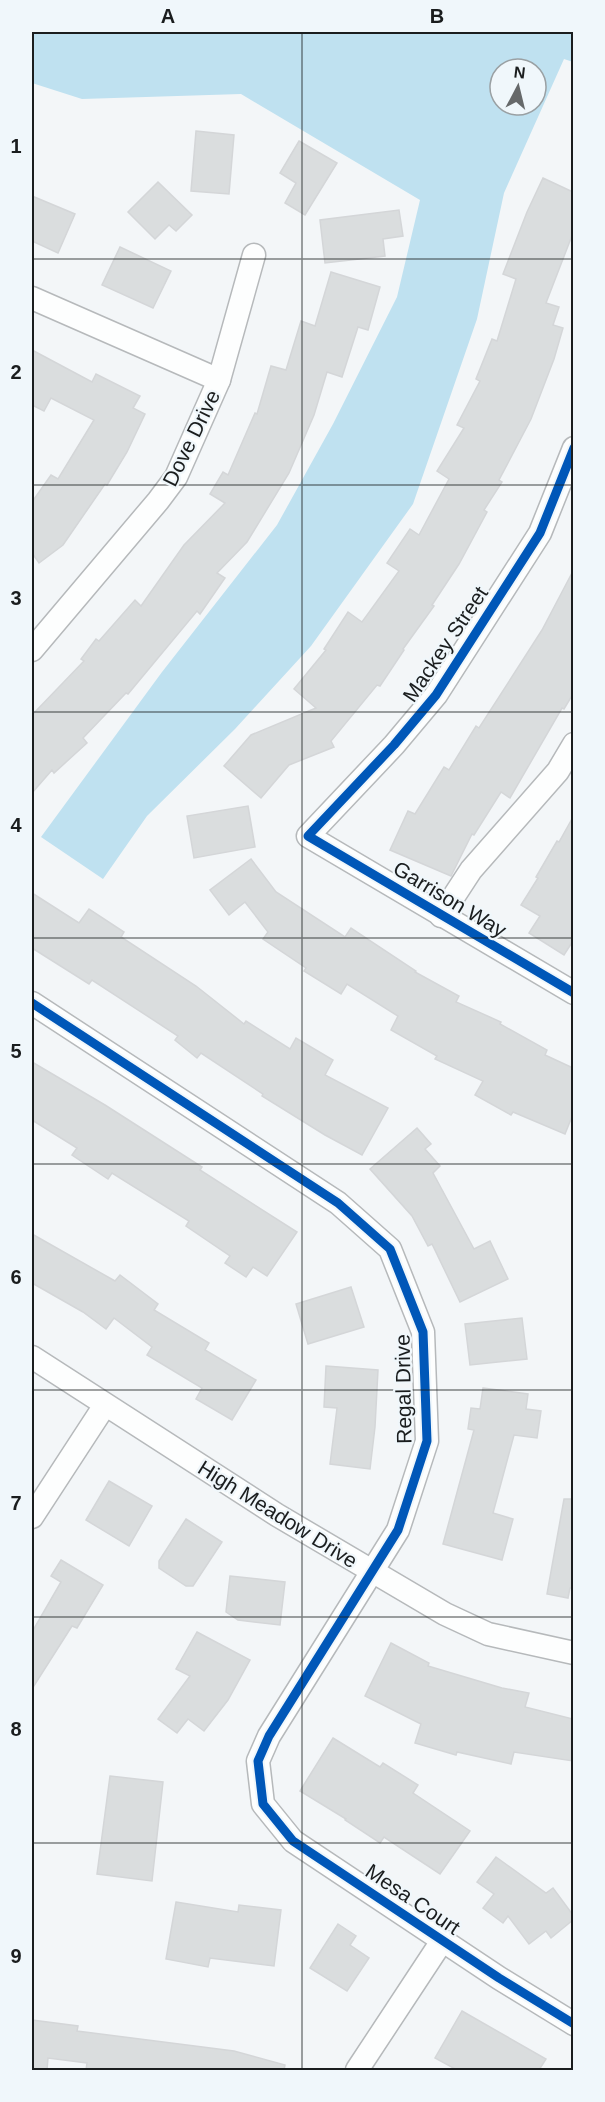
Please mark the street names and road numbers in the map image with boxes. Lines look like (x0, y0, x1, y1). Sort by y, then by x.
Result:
street label: Dove Drive (158, 386, 224, 490)
street label: Mackey Street (398, 582, 492, 706)
street label: Garrison Way (389, 856, 511, 942)
street label: Regal Drive (391, 1334, 415, 1444)
street label: High Meadow Drive (194, 1456, 362, 1572)
street label: Mesa Court (362, 1859, 465, 1939)

